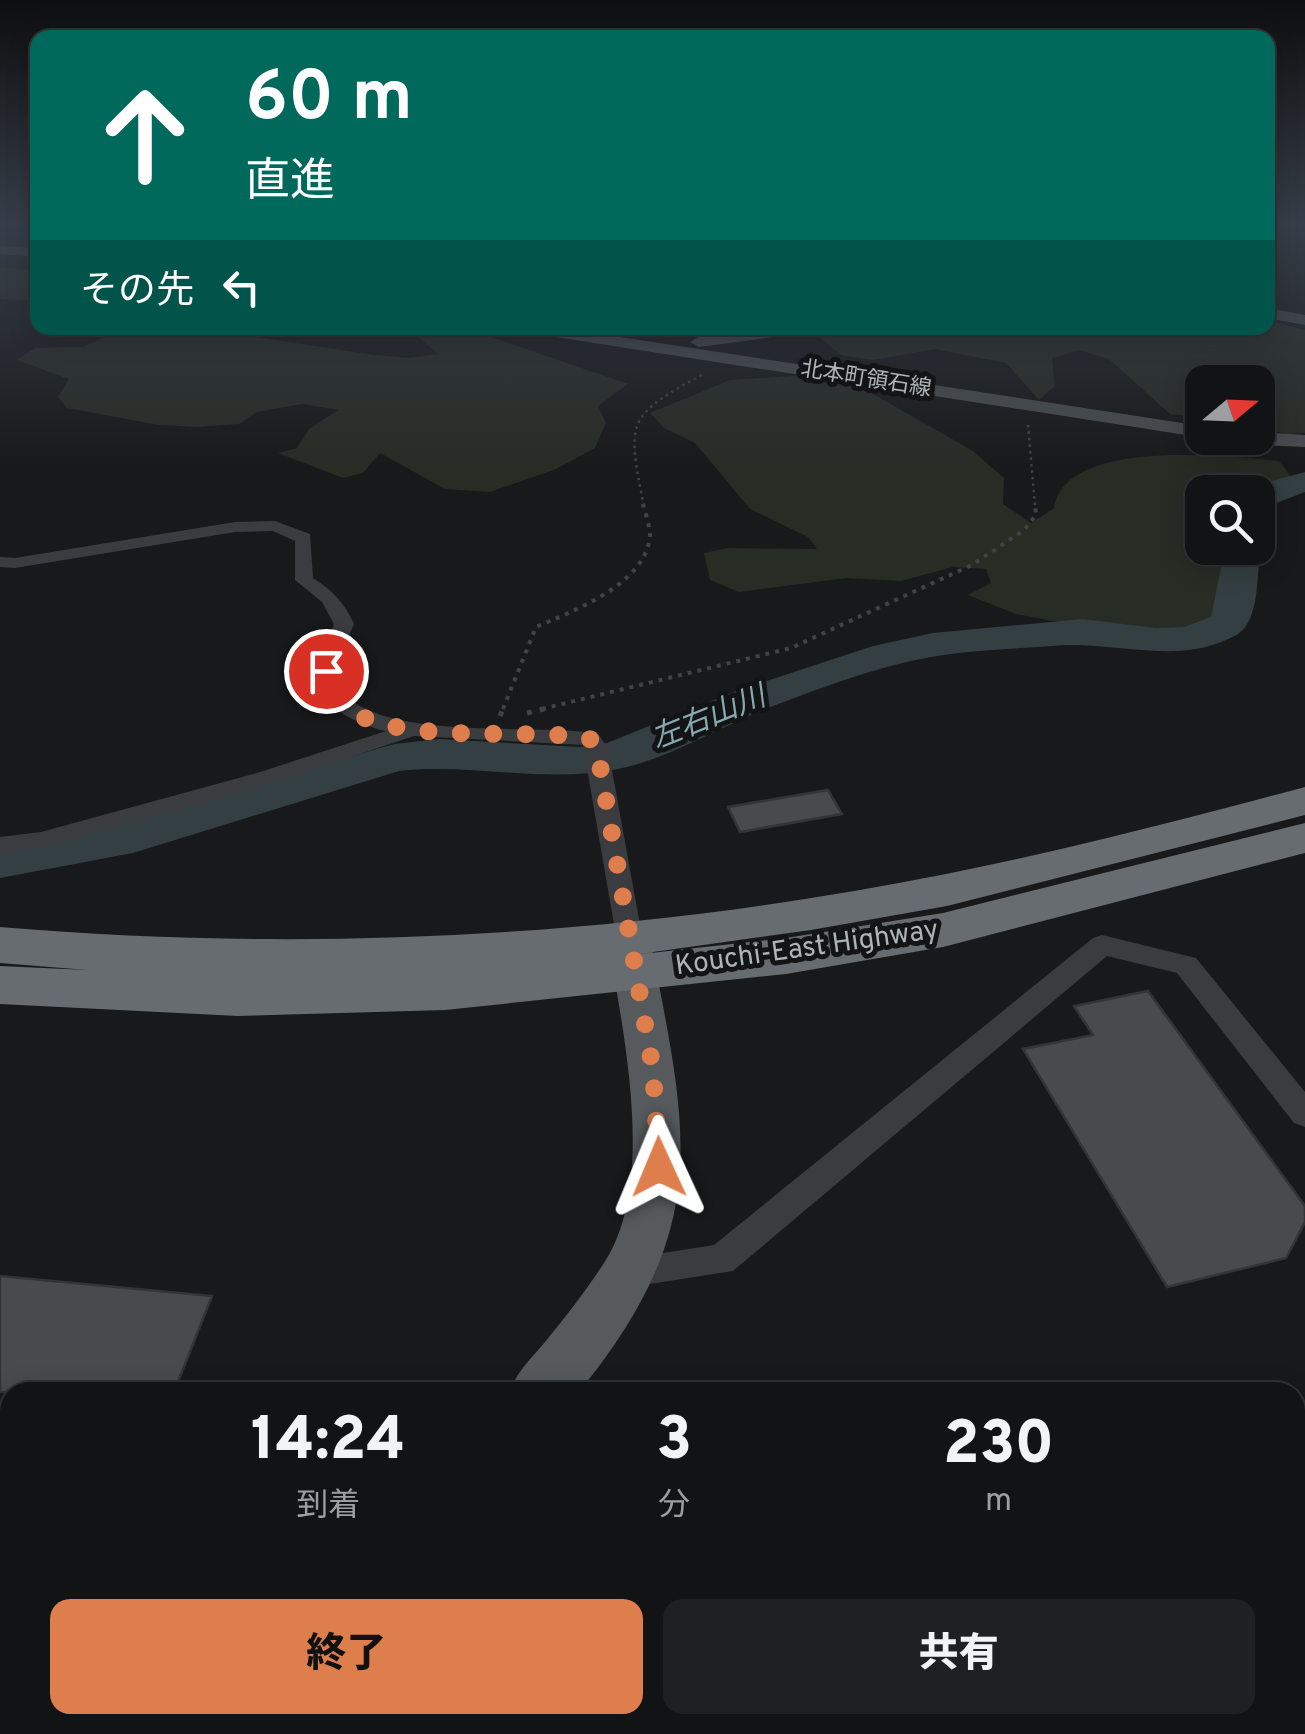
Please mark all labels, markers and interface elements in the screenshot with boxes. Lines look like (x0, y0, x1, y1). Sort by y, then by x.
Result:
text: 60 m (245, 56, 413, 145)
icon: ahead (80, 70, 210, 200)
text: 直進 (245, 155, 335, 212)
icon: left (214, 260, 269, 315)
text: その先 (80, 268, 194, 317)
street label: 北本町領石線 (799, 356, 933, 404)
north arrow (1185, 365, 1275, 455)
map controls (1185, 365, 1275, 565)
button: search (1185, 475, 1275, 565)
pin (284, 629, 369, 714)
icon: arrive (299, 644, 354, 699)
water label: 左右山川 (646, 678, 774, 759)
street label: Kouchi-East Highway (673, 913, 941, 985)
position arrow (607, 1115, 711, 1219)
text: 14:24 (251, 1405, 406, 1481)
text: 3 (656, 1405, 692, 1481)
text: 230 (943, 1409, 1054, 1485)
text: m (985, 1482, 1012, 1522)
text: 到着 (296, 1487, 360, 1527)
text: 分 (658, 1487, 690, 1527)
button: 終了 (50, 1599, 643, 1714)
button: 共有 (663, 1599, 1255, 1714)

